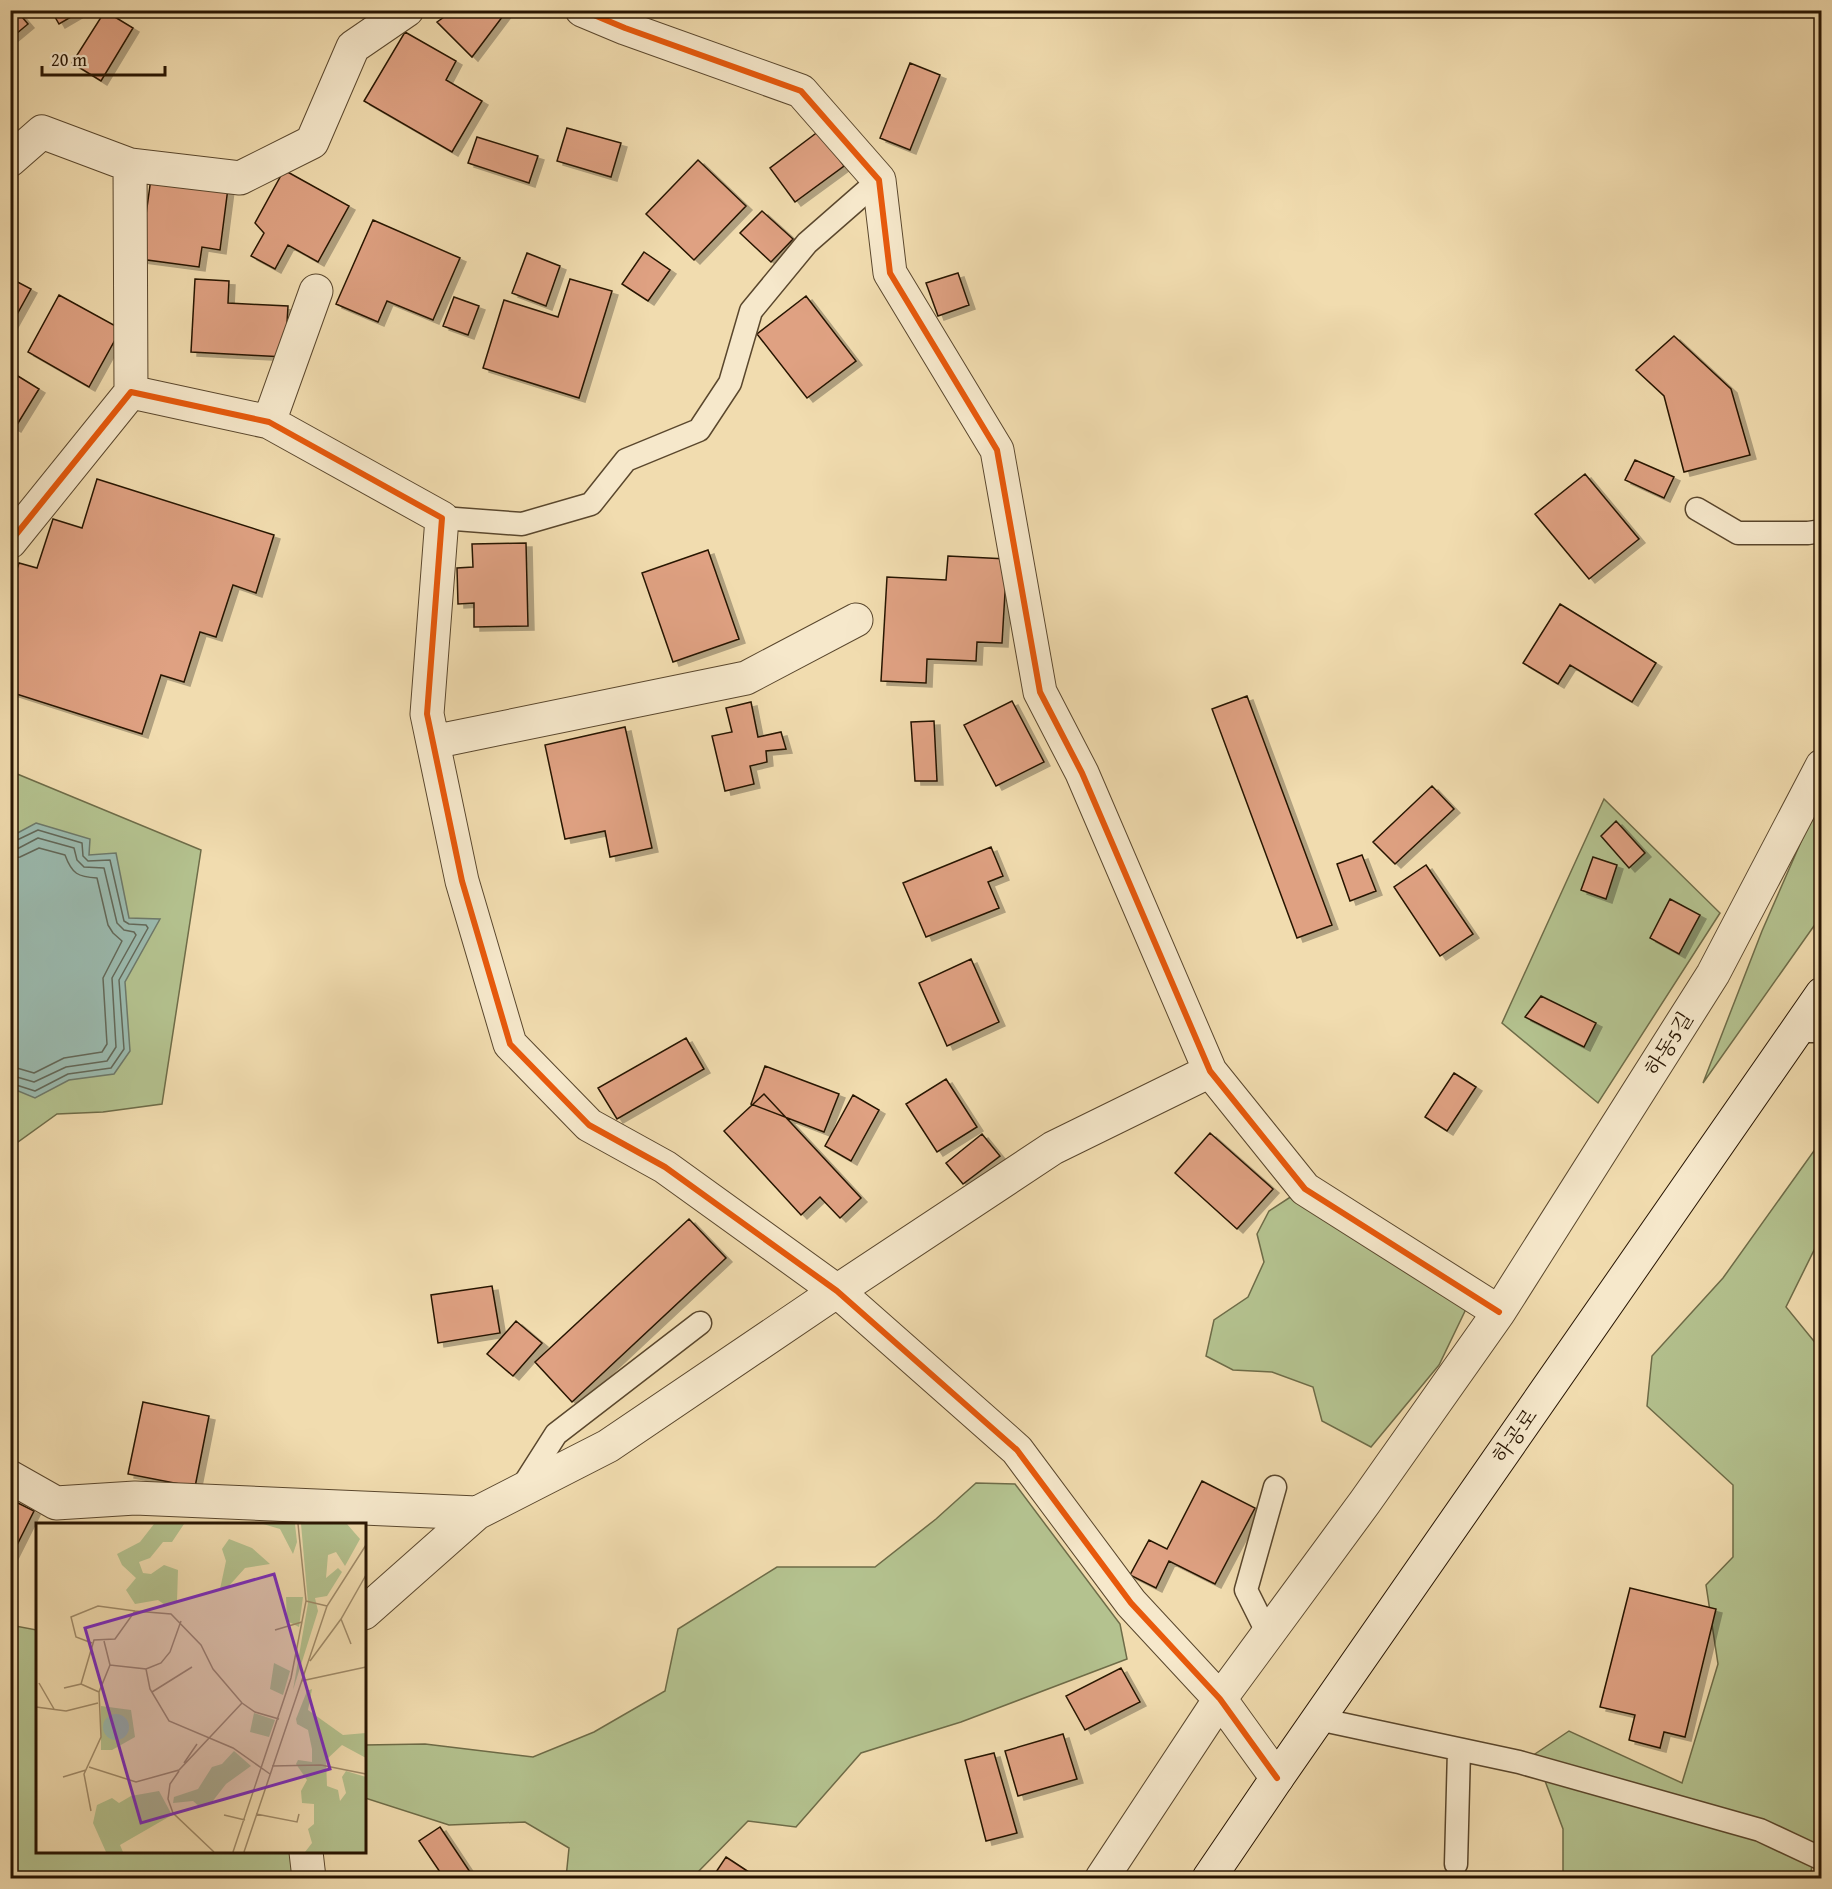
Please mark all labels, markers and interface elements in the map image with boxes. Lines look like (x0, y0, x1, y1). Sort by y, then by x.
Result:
scale bar (42, 39, 165, 77)
text: 20 m (51, 46, 87, 73)
street label: 하동5길 (1637, 1005, 1701, 1082)
street label: 하공로 (1484, 1402, 1545, 1470)
inset map (36, 1523, 366, 1853)

